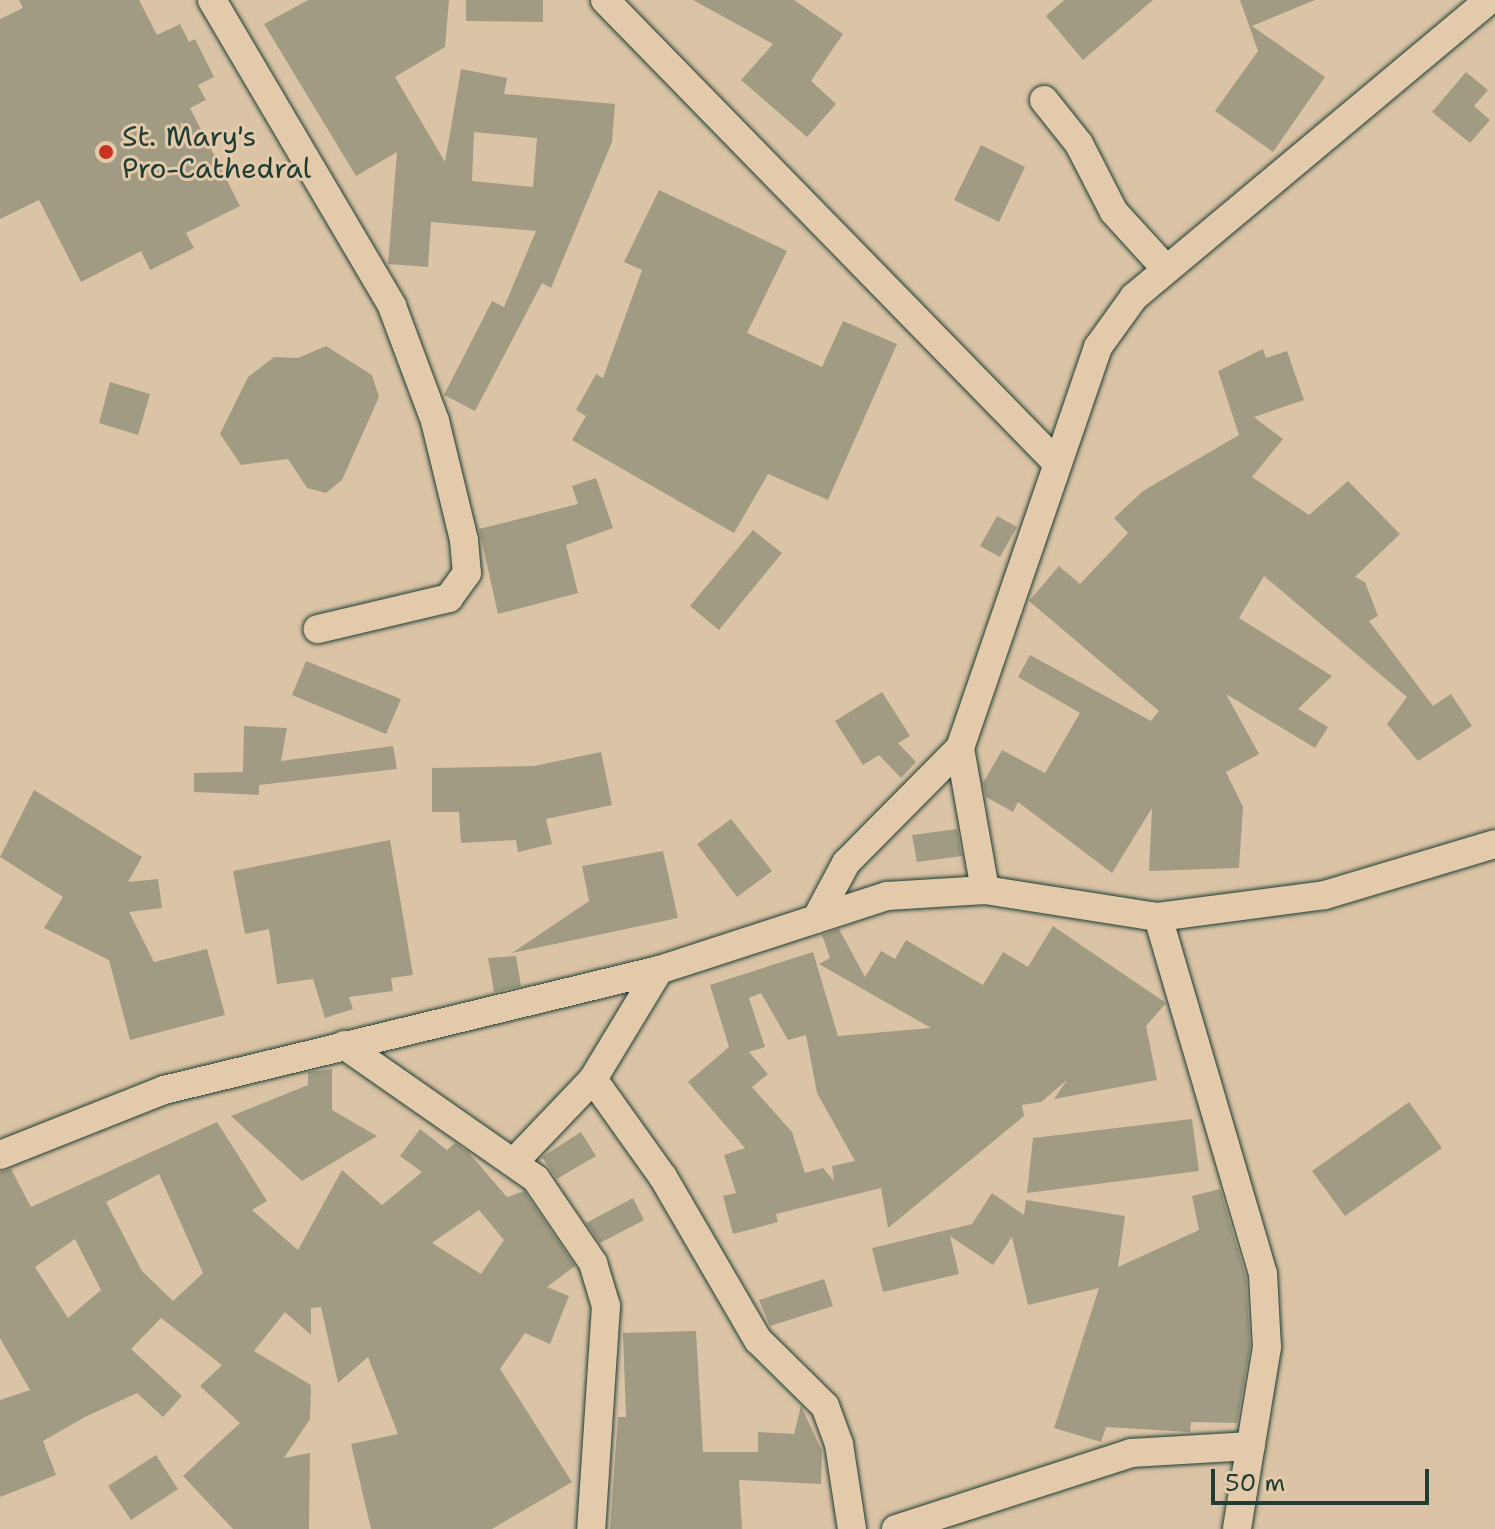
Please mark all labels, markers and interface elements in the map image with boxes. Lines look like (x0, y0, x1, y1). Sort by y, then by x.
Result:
place label: St. Mary's Pro-Cathedral (122, 119, 311, 185)
marker: St. Mary's Pro-Cathedral (97, 143, 115, 161)
scale bar (1215, 1453, 1433, 1503)
text: 50 m (1225, 1467, 1285, 1499)

